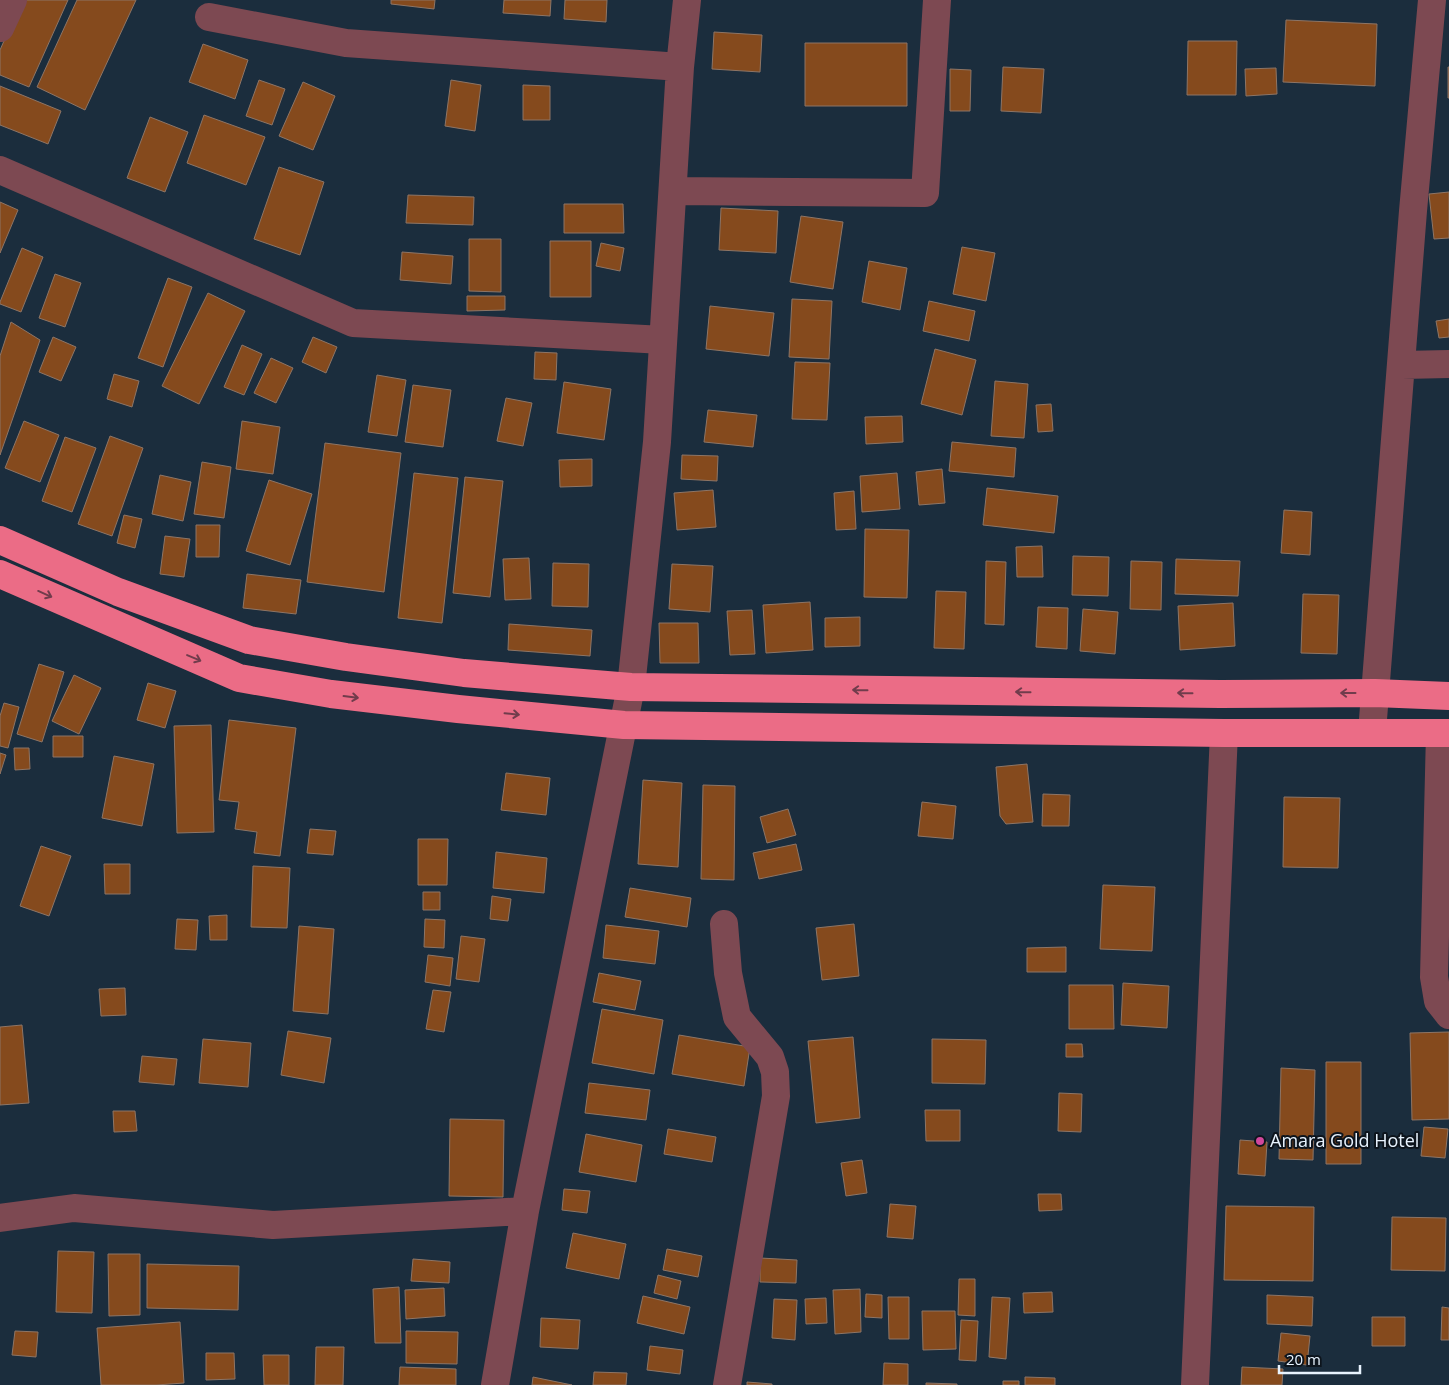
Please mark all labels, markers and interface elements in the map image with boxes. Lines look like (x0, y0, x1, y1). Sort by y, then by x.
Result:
one-way arrow (37, 589, 52, 599)
one-way arrow (186, 654, 201, 664)
one-way arrow (853, 685, 869, 695)
one-way arrow (1015, 687, 1032, 697)
one-way arrow (1178, 688, 1194, 698)
one-way arrow (1340, 688, 1356, 698)
one-way arrow (342, 692, 358, 702)
one-way arrow (504, 710, 520, 719)
place label: Amara Gold Hotel (1270, 1128, 1419, 1152)
marker: Amara Gold Hotel (1254, 1135, 1266, 1147)
scale bar (1279, 1342, 1360, 1374)
text: 20 m (1286, 1349, 1321, 1369)

